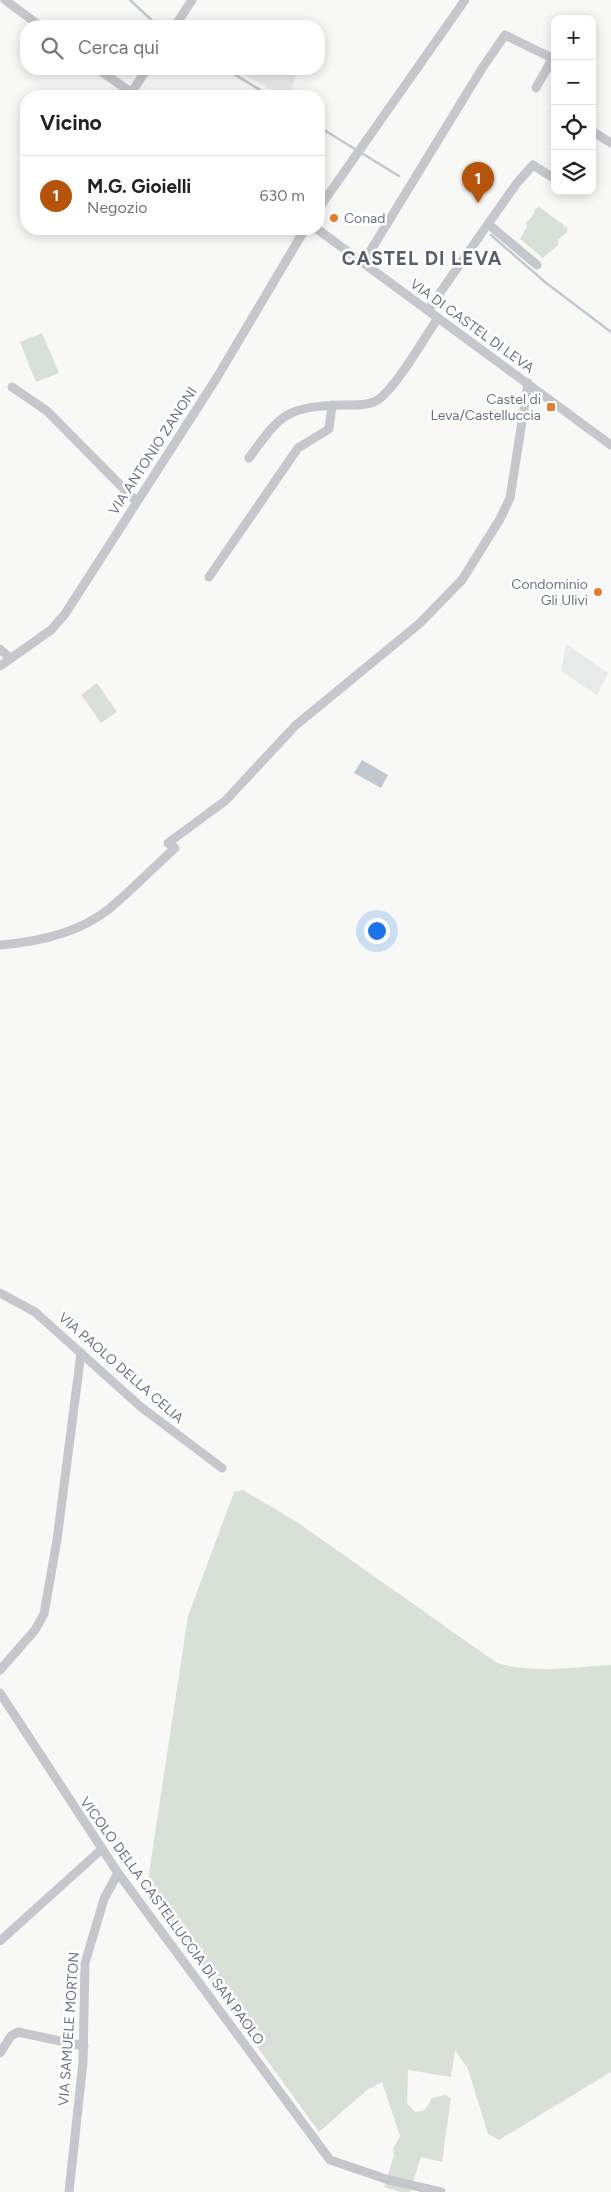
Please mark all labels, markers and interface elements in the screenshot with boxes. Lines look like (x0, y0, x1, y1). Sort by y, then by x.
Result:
map controls (551, 15, 596, 195)
button: + (551, 15, 596, 60)
search box (20, 20, 325, 75)
icon: search (38, 34, 66, 62)
text: Cerca qui (78, 36, 159, 59)
button: − (551, 60, 596, 105)
button: locate (551, 105, 596, 150)
text: Vicino (40, 110, 102, 135)
button: layers (551, 150, 596, 195)
pin: 1 (462, 162, 494, 203)
text: M.G. Gioielli (87, 175, 191, 198)
text: 1 (53, 186, 59, 205)
text: 630 m (259, 186, 305, 205)
text: Negozio (87, 198, 148, 217)
place label: Conad (344, 210, 385, 227)
marker: Conad (328, 212, 340, 224)
district label: CASTEL DI LEVA (342, 247, 502, 270)
street label: VIA DI CASTEL DI LEVA (407, 275, 538, 377)
street label: VIA ANTONIO ZANONI (105, 384, 201, 518)
place label: Castel di Leva/Castelluccia (430, 391, 541, 424)
marker: Castel di Leva/Castelluccia (545, 401, 557, 413)
place label: Condominio Gli Ulivi (511, 576, 588, 609)
marker: Condominio Gli Ulivi (592, 586, 604, 598)
your location (364, 918, 390, 944)
street label: VIA PAOLO DELLA CELIA (55, 1309, 187, 1427)
street label: VICOLO DELLA CASTELLUCCIA DI SAN PAOLO (76, 1794, 268, 2048)
street label: VIA SAMUELE MORTON (55, 1951, 83, 2107)

